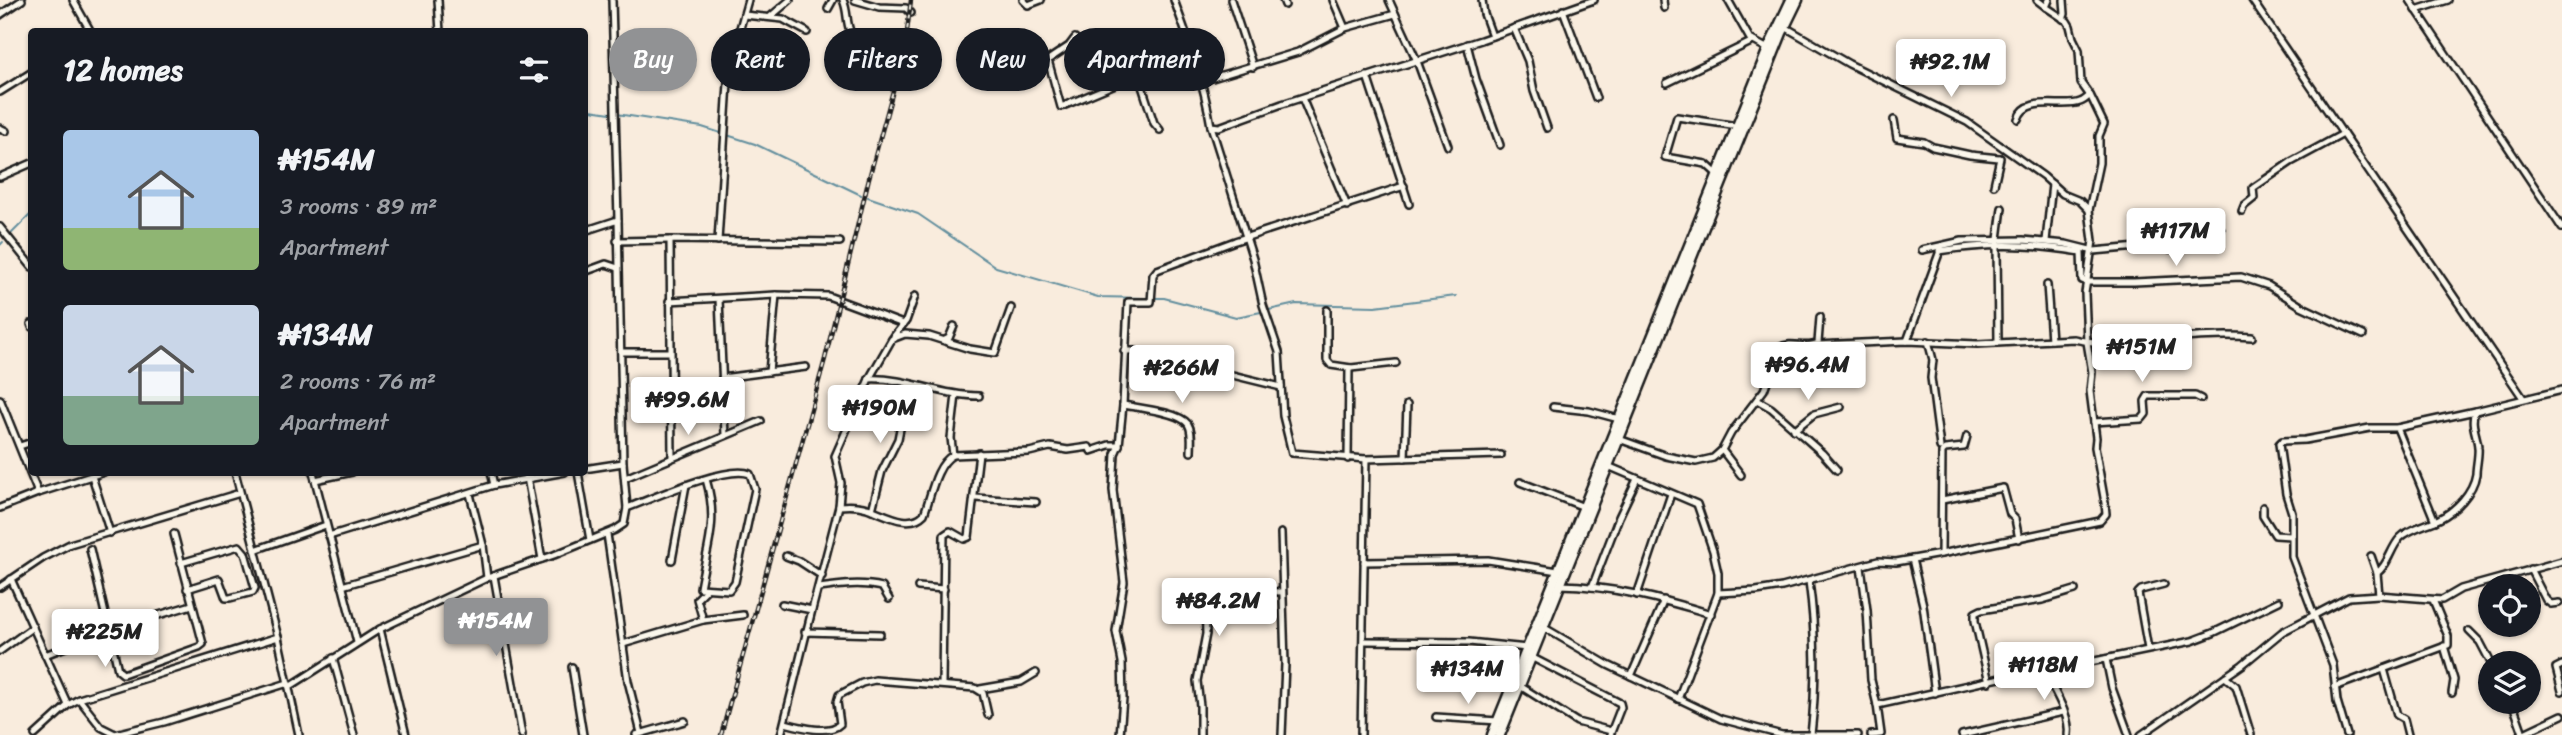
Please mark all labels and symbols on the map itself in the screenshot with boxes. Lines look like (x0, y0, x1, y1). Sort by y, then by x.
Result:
pin: ₦92.1M (1894, 40, 2008, 99)
pin: ₦117M (2127, 208, 2225, 268)
pin: ₦151M (2093, 324, 2191, 384)
pin: ₦96.4M (1751, 342, 1865, 402)
pin: ₦266M (1133, 346, 1231, 405)
pin: ₦99.6M (631, 378, 745, 437)
pin: ₦190M (831, 386, 929, 445)
pin: ₦84.2M (1162, 578, 1276, 638)
pin: ₦154M (447, 598, 545, 658)
pin: ₦225M (56, 610, 154, 669)
pin: ₦118M (1995, 642, 2093, 702)
pin: ₦134M (1419, 646, 1517, 706)

